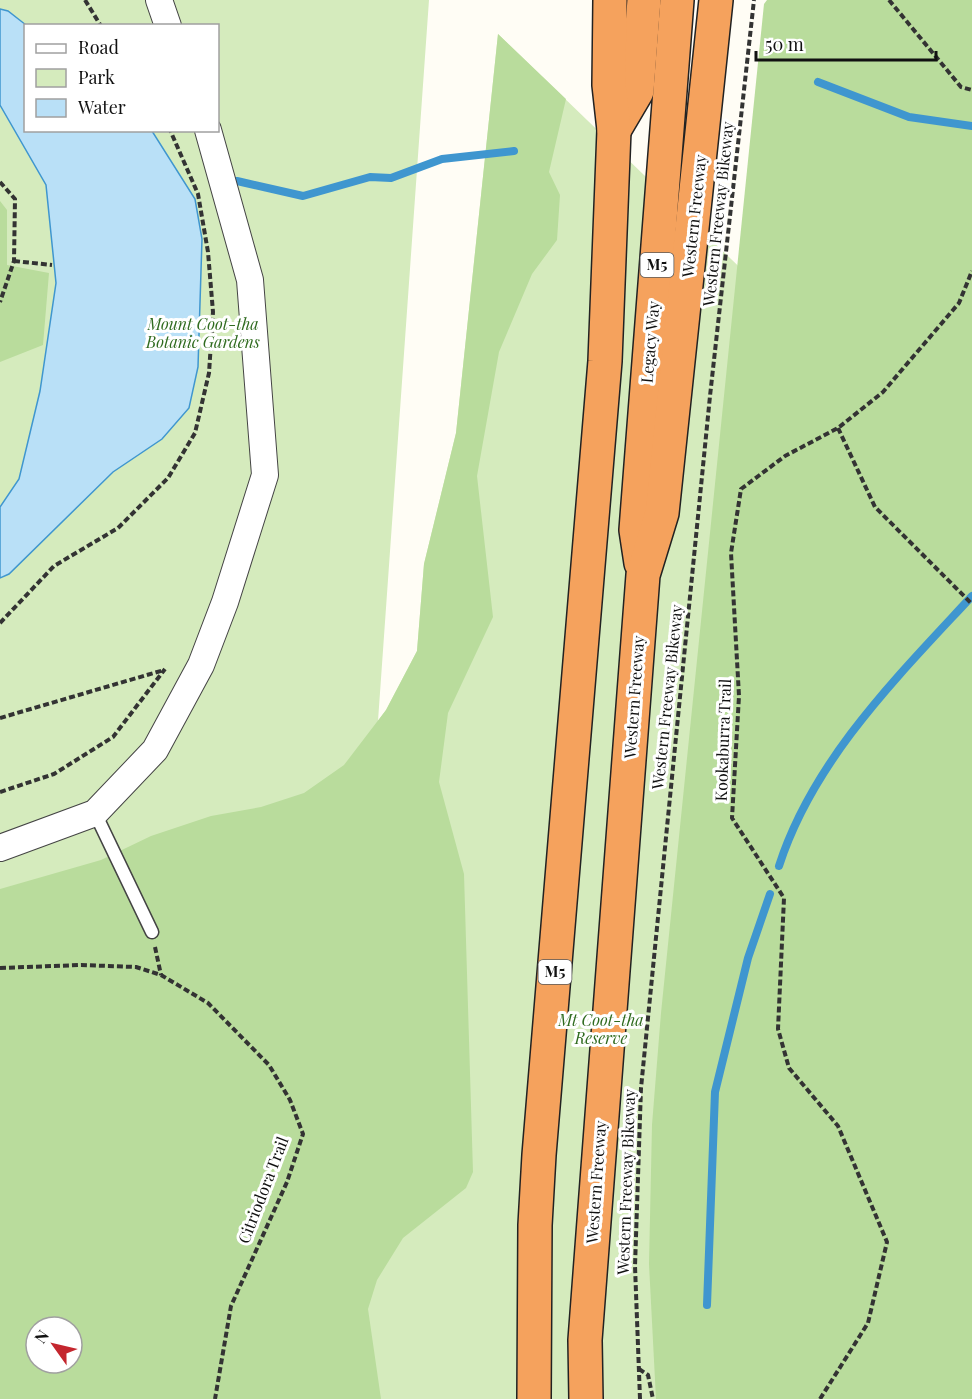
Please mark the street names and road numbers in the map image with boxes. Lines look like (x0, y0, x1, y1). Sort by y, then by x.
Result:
street label: Western Freeway Bikeway (697, 120, 738, 308)
street label: Western Freeway (677, 154, 710, 279)
road number: M5 (640, 253, 674, 277)
street label: Legacy Way (635, 300, 664, 384)
street label: Western Freeway Bikeway (646, 603, 687, 791)
street label: Western Freeway (619, 635, 648, 760)
street label: Kookaburra Trail (710, 678, 735, 802)
road number: M5 (538, 960, 572, 984)
street label: Western Freeway Bikeway (612, 1089, 639, 1276)
street label: Western Freeway (581, 1120, 610, 1245)
street label: Citriodora Trail (233, 1133, 293, 1246)

